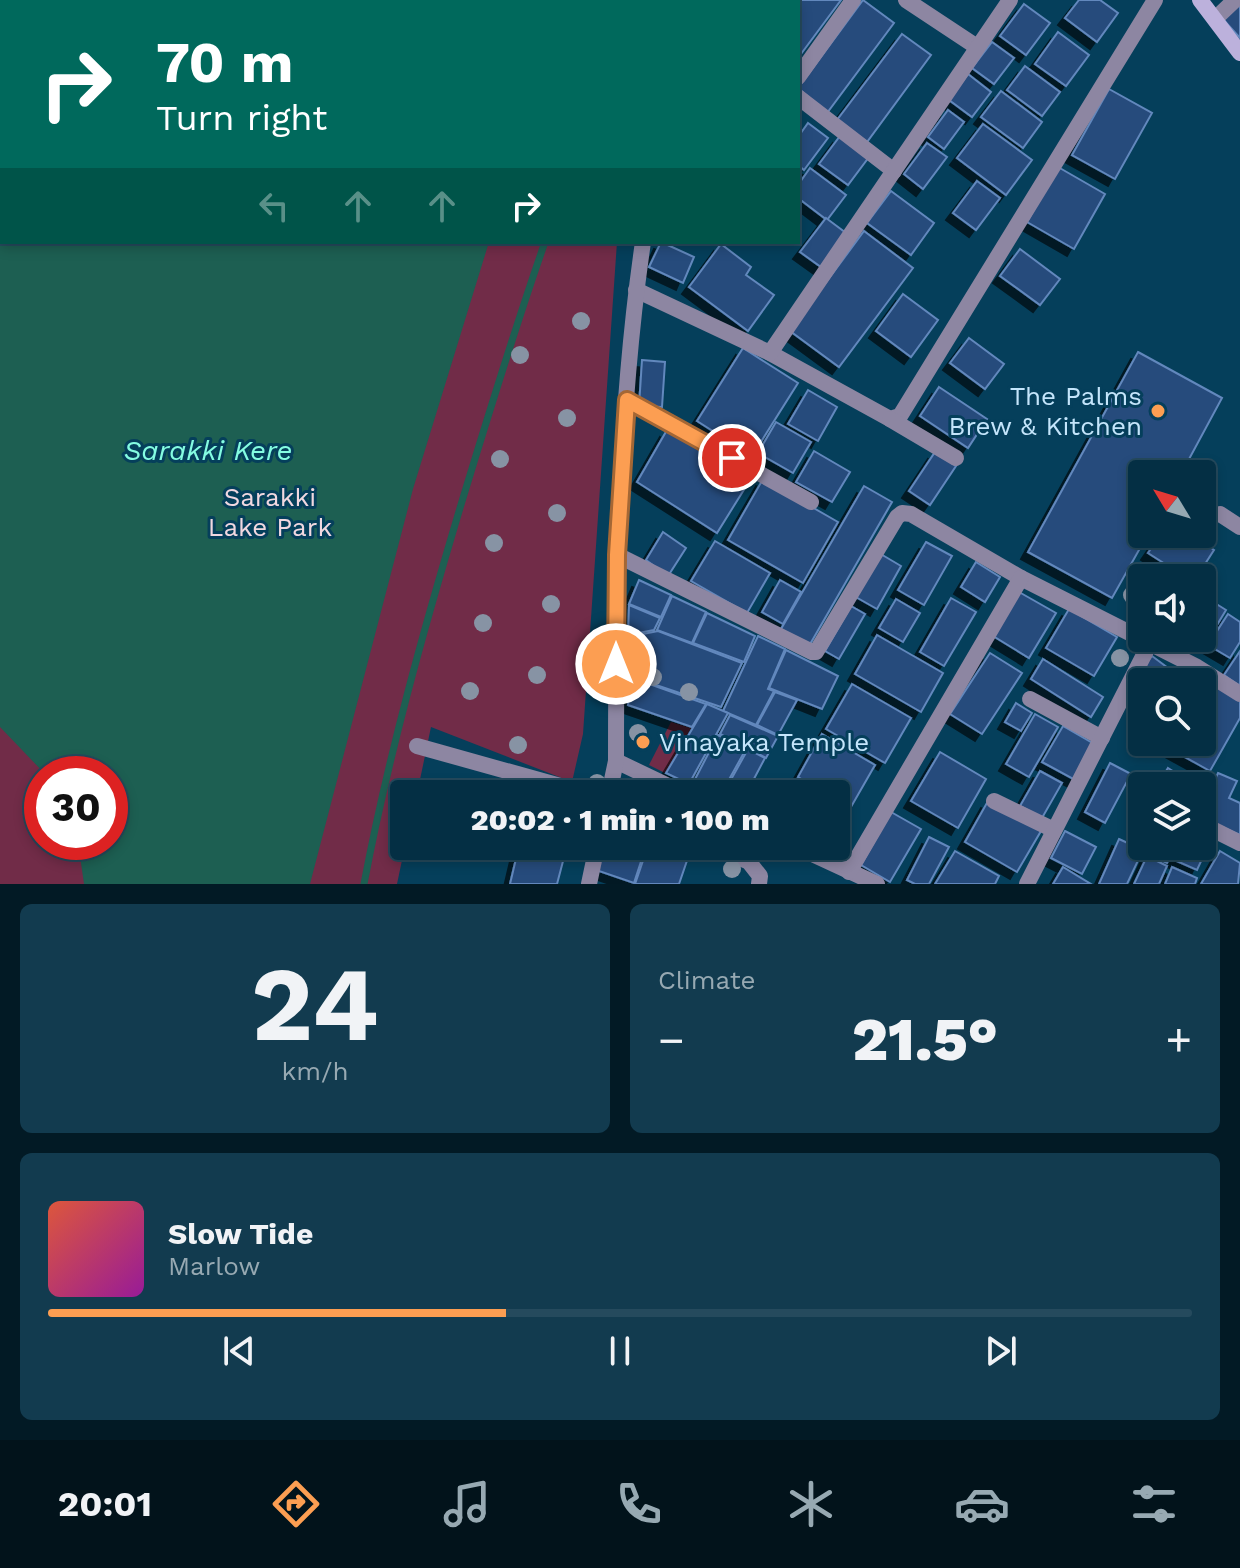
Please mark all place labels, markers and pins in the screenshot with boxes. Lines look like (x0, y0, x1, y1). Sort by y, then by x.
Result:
place label: The Palms Brew & Kitchen (948, 381, 1142, 441)
marker: The Palms Brew & Kitchen (1149, 402, 1167, 420)
pin (698, 424, 766, 492)
place label: Vinayaka Temple (659, 727, 869, 757)
marker: Vinayaka Temple (634, 733, 652, 751)

